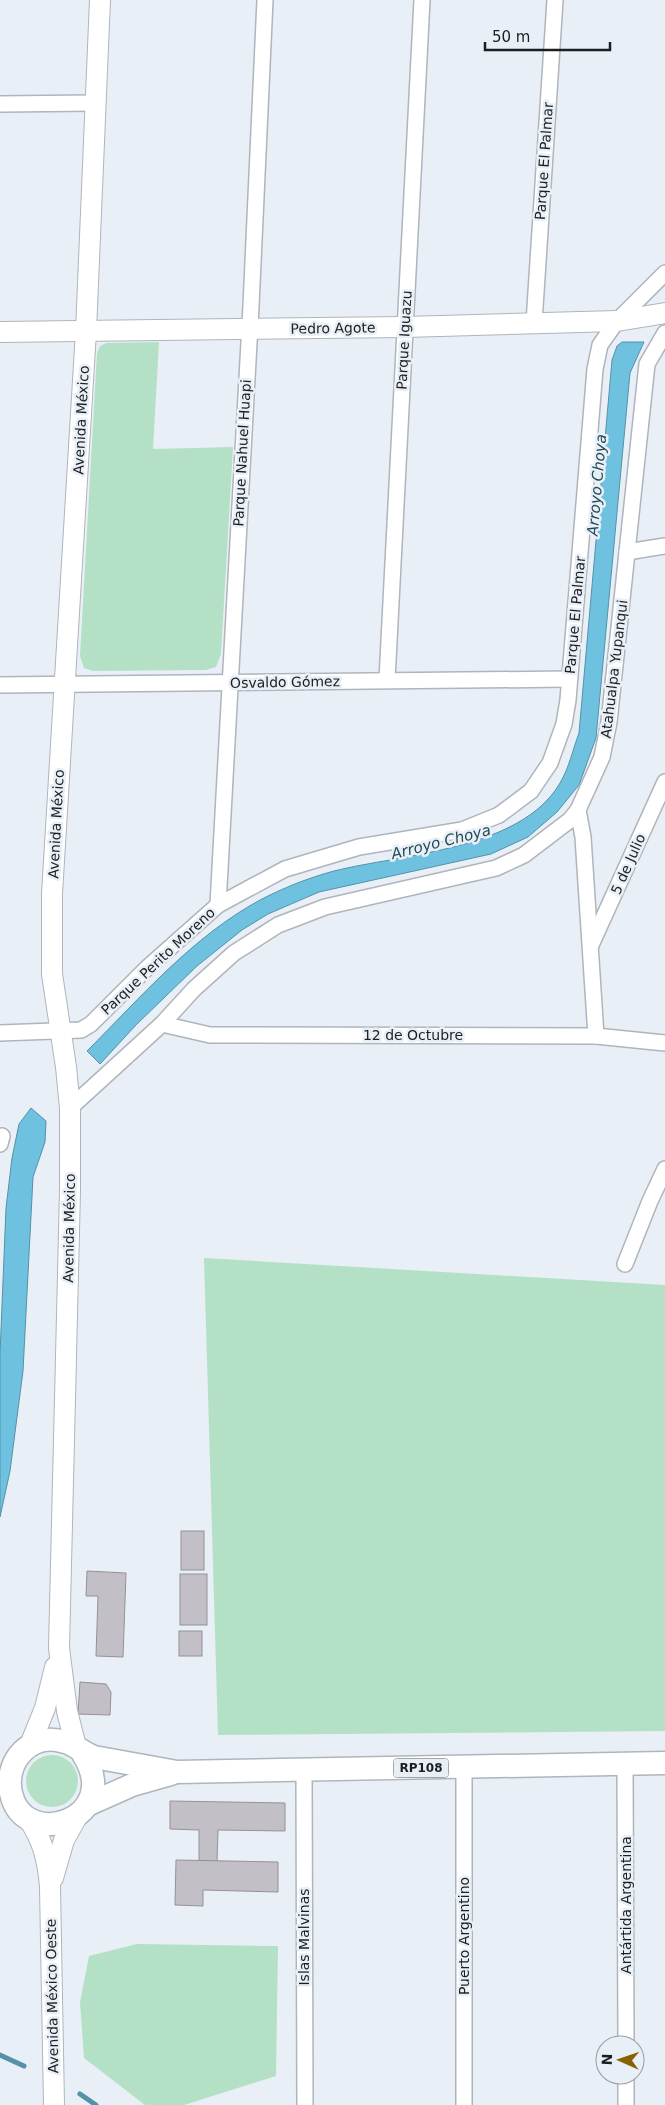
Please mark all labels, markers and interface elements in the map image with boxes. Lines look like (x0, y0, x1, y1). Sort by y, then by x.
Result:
scale bar (485, 20, 610, 52)
text: 50 m (492, 28, 530, 46)
street label: Parque El Palmar (532, 101, 556, 221)
street label: Parque Iguazu (393, 290, 415, 390)
street label: Pedro Agote (290, 319, 376, 337)
street label: Avenida México (70, 365, 92, 475)
street label: Parque Nahuel Huapi (230, 379, 254, 527)
water label: Arroyo Choya (584, 433, 610, 538)
street label: Parque El Palmar (562, 555, 588, 675)
street label: Atahualpa Yupanqui (598, 599, 630, 739)
street label: Osvaldo Gómez (230, 673, 340, 691)
street label: Avenida México (45, 769, 67, 879)
water label: Arroyo Choya (388, 821, 493, 863)
street label: 5 de Julio (608, 831, 648, 897)
street label: Parque Perito Moreno (98, 904, 218, 1018)
street label: 12 de Octubre (363, 1027, 463, 1043)
street label: Avenida México (60, 1173, 78, 1283)
road number: RP108 (394, 1759, 448, 1778)
street label: Antártida Argentina (618, 1836, 634, 1974)
street label: Puerto Argentino (456, 1877, 472, 1995)
street label: Islas Malvinas (296, 1888, 312, 1986)
street label: Avenida México Oeste (43, 1919, 61, 2073)
north arrow (595, 2035, 645, 2085)
text: N (599, 2053, 615, 2066)

